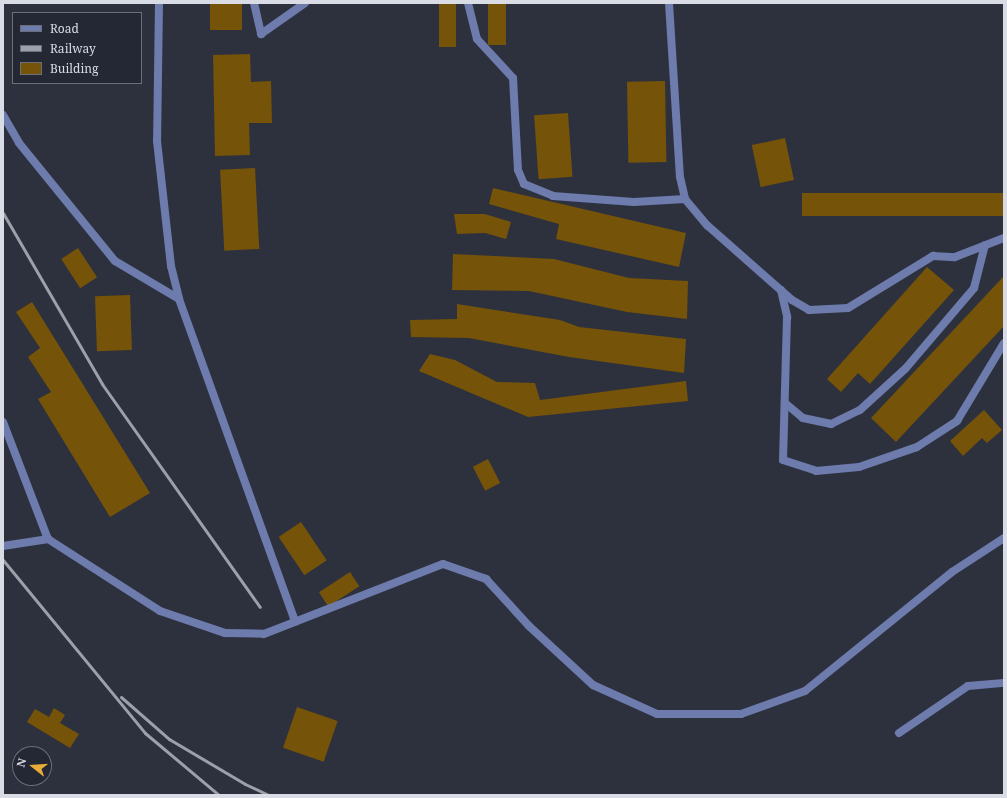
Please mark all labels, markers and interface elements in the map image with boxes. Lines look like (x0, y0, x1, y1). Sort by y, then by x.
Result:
legend (12, 12, 142, 84)
text: Road (50, 20, 79, 37)
text: Railway (50, 40, 96, 57)
text: Building (50, 60, 98, 77)
north arrow (12, 746, 52, 786)
text: N (13, 756, 29, 769)

